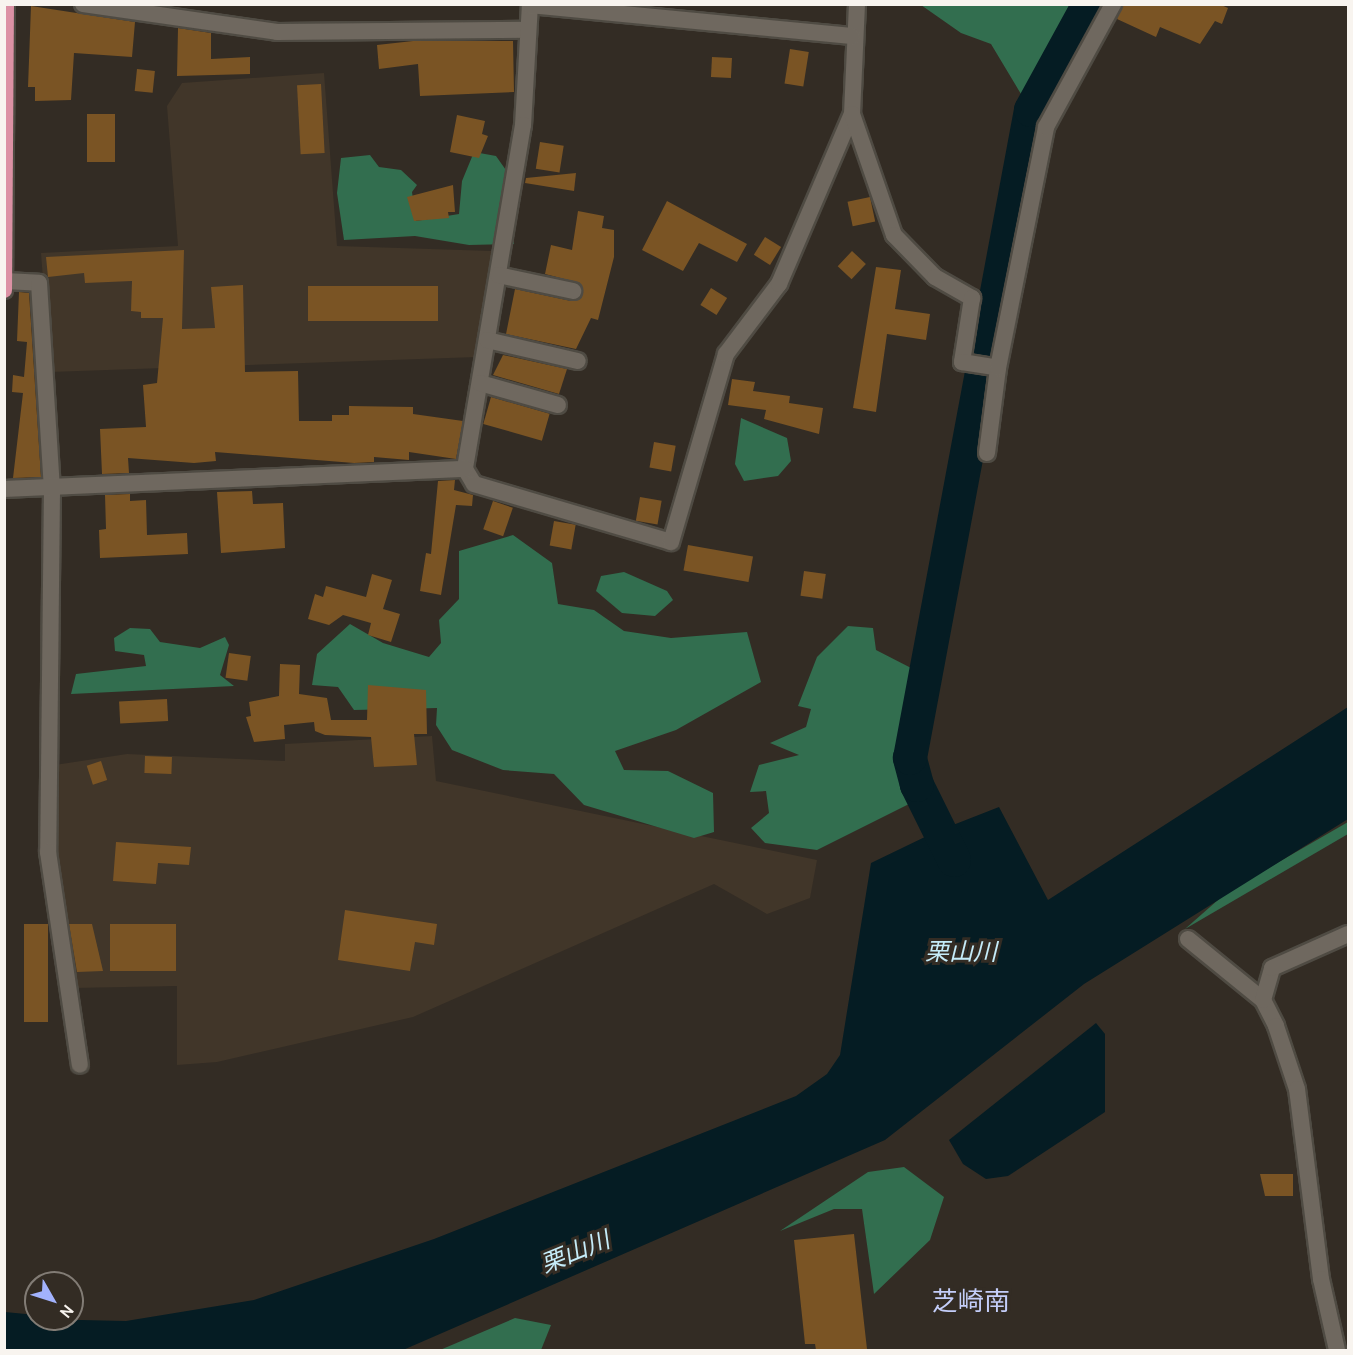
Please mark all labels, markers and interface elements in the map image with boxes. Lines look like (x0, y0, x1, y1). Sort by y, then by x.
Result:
water label: 栗山川 (925, 938, 997, 966)
water label: 栗山川 (536, 1225, 614, 1279)
north arrow (24, 1271, 84, 1331)
district label: 芝崎南 (932, 1286, 1010, 1318)
text: N (56, 1301, 78, 1322)

